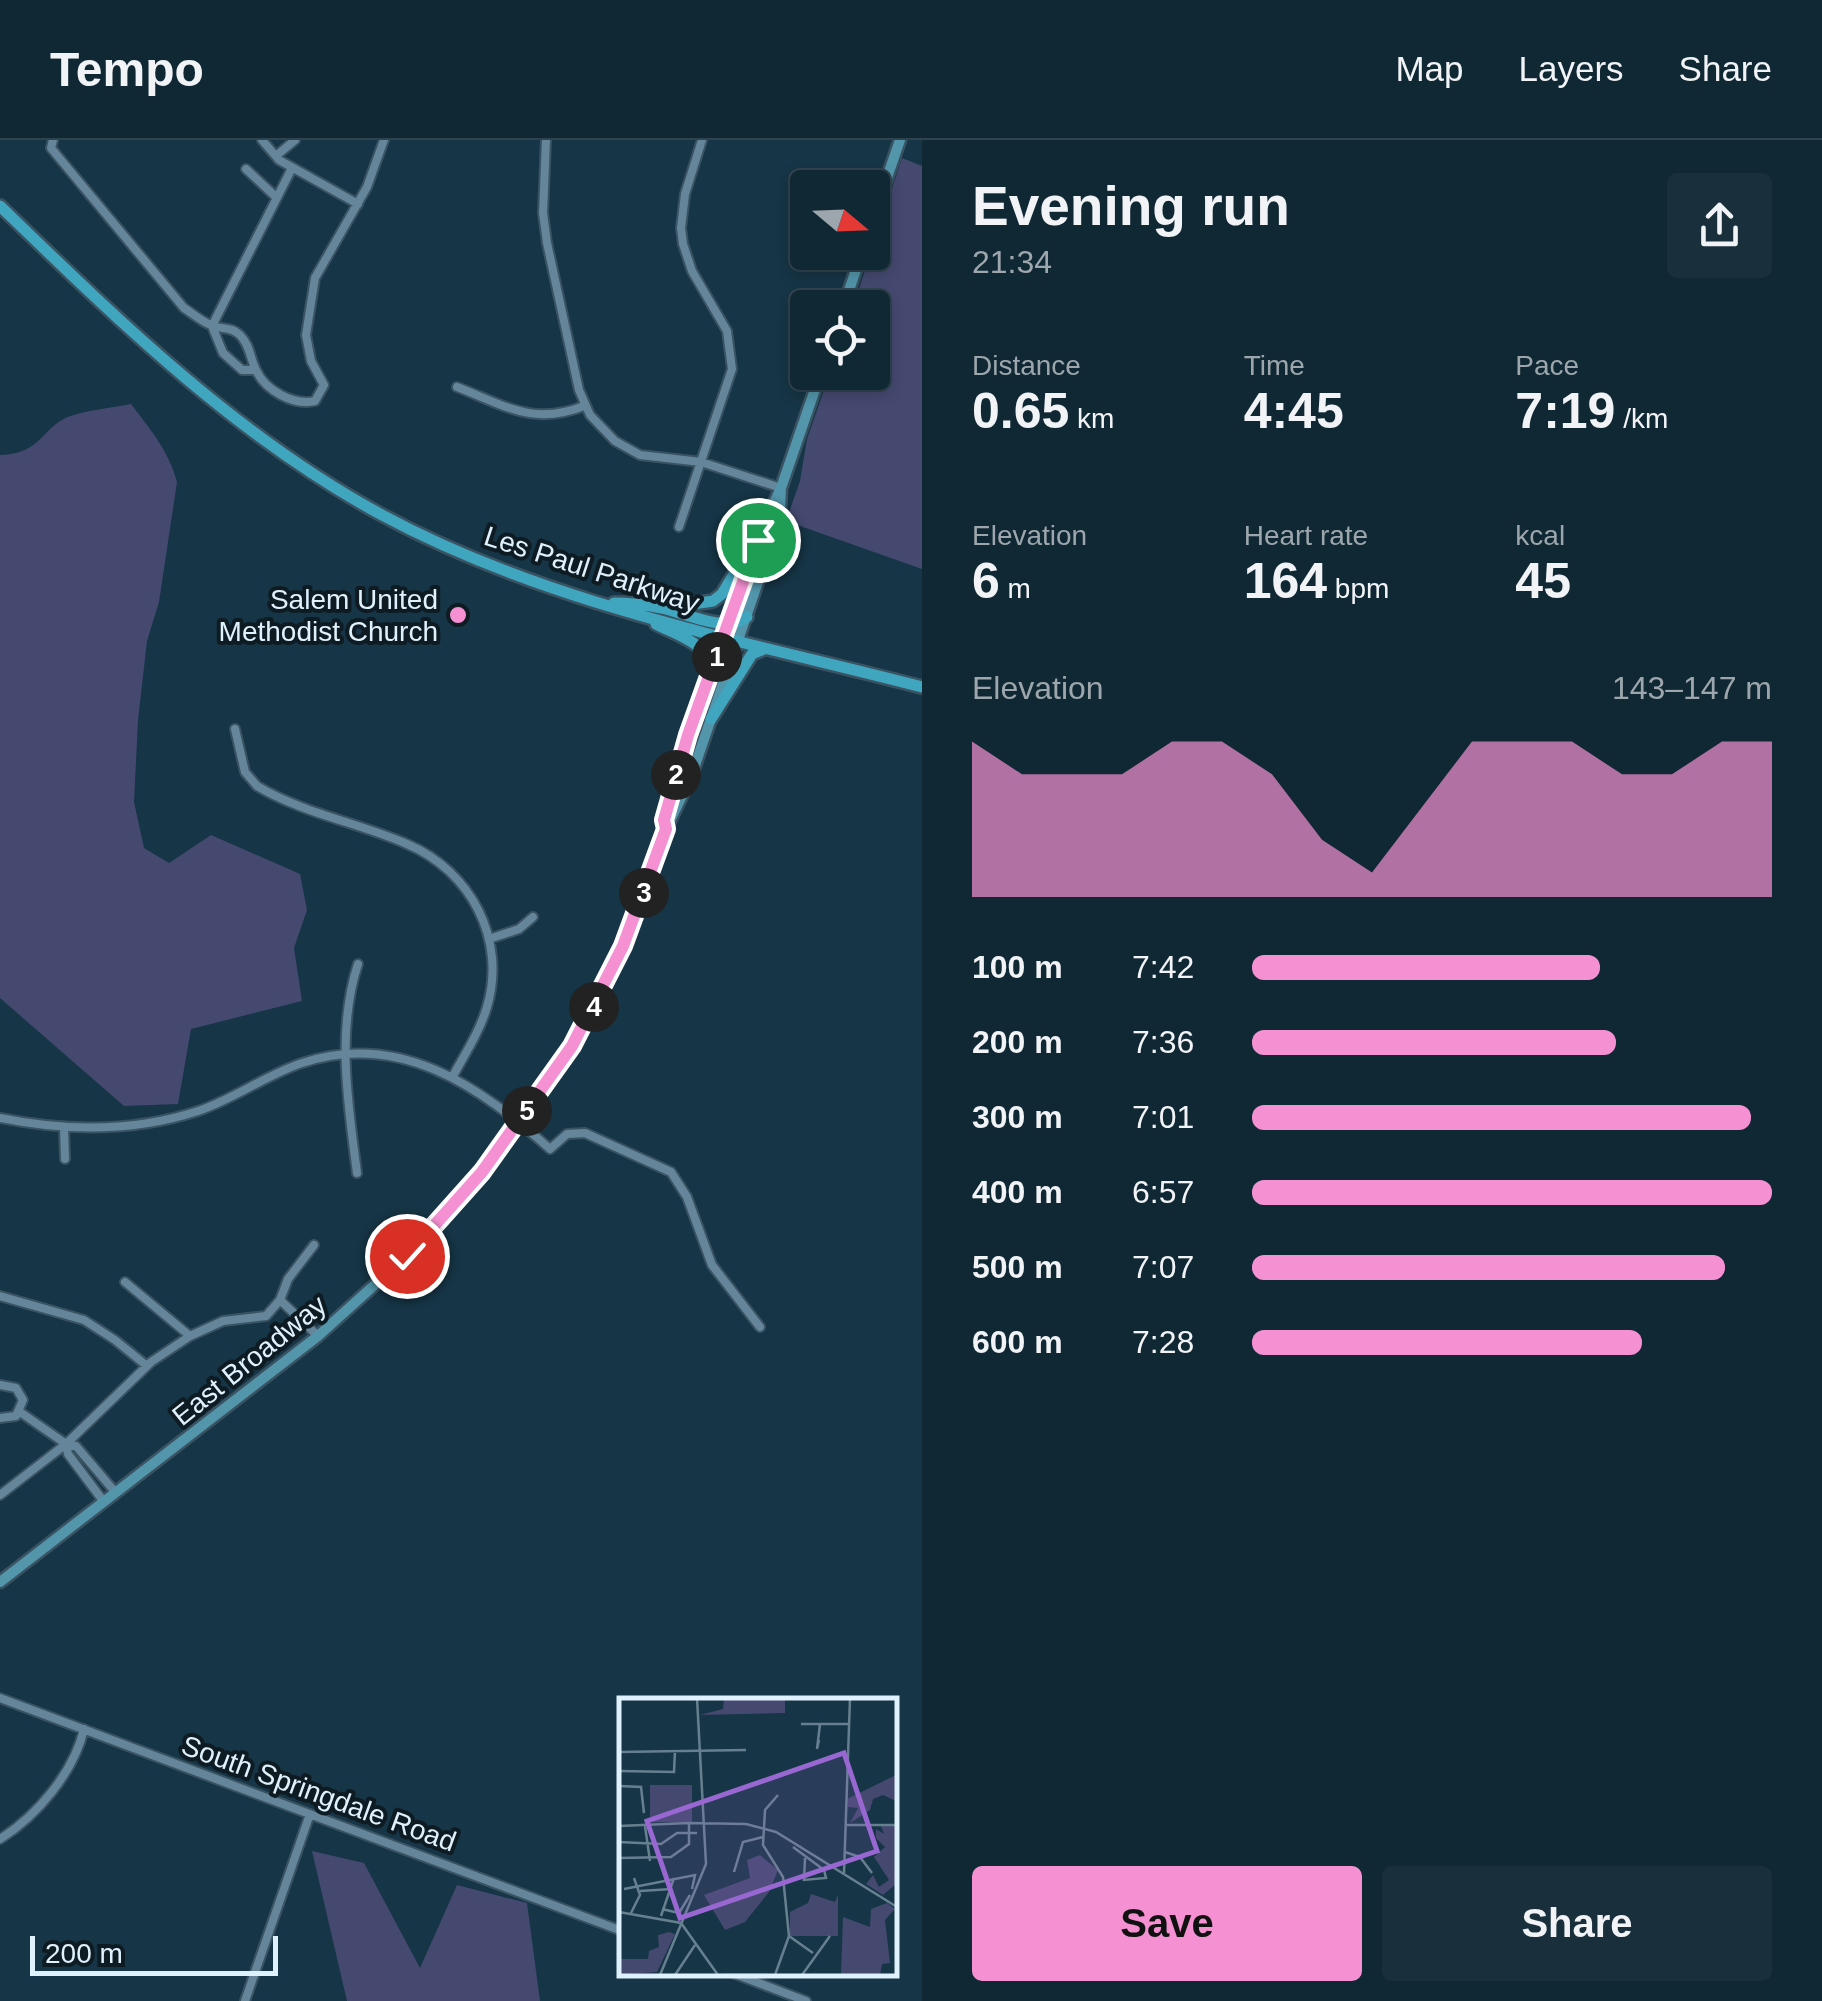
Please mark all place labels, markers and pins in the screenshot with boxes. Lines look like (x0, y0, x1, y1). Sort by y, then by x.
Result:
pin (716, 498, 801, 583)
place label: Salem United Methodist Church (219, 584, 438, 647)
marker: Salem United Methodist Church (447, 604, 469, 626)
pin: 1 (692, 632, 742, 682)
pin: 2 (651, 750, 701, 800)
pin: 3 (619, 868, 669, 918)
pin: 4 (569, 982, 619, 1032)
pin: 5 (502, 1086, 552, 1136)
pin (365, 1214, 450, 1299)

